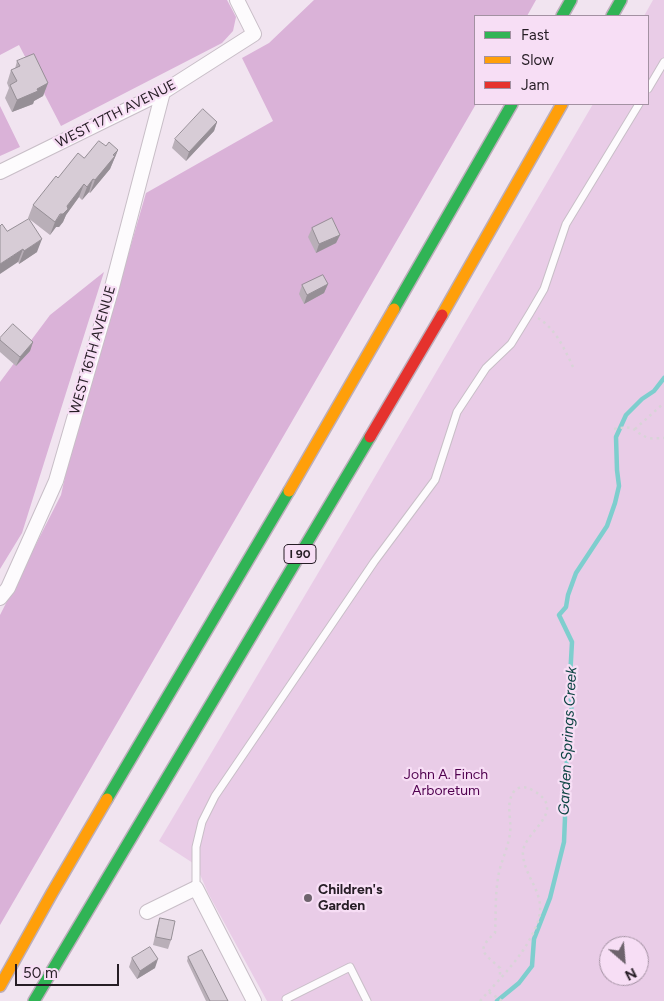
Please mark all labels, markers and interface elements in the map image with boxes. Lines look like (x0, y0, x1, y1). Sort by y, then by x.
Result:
legend (474, 15, 649, 105)
text: Fast (521, 26, 549, 44)
text: Slow (521, 51, 554, 69)
street label: WEST 17TH AVENUE (53, 76, 179, 152)
text: Jam (521, 76, 549, 94)
street label: WEST 16TH AVENUE (67, 284, 119, 416)
road number: I 90 (284, 544, 316, 564)
water label: Garden Springs Creek (555, 666, 581, 816)
park label: John A. Finch Arboretum (404, 767, 488, 800)
place label: Children's Garden (318, 882, 383, 914)
marker: Children's Garden (302, 892, 314, 904)
north arrow (599, 936, 649, 986)
scale bar (18, 954, 121, 986)
text: 50 m (23, 964, 58, 982)
text: N (622, 964, 639, 984)

